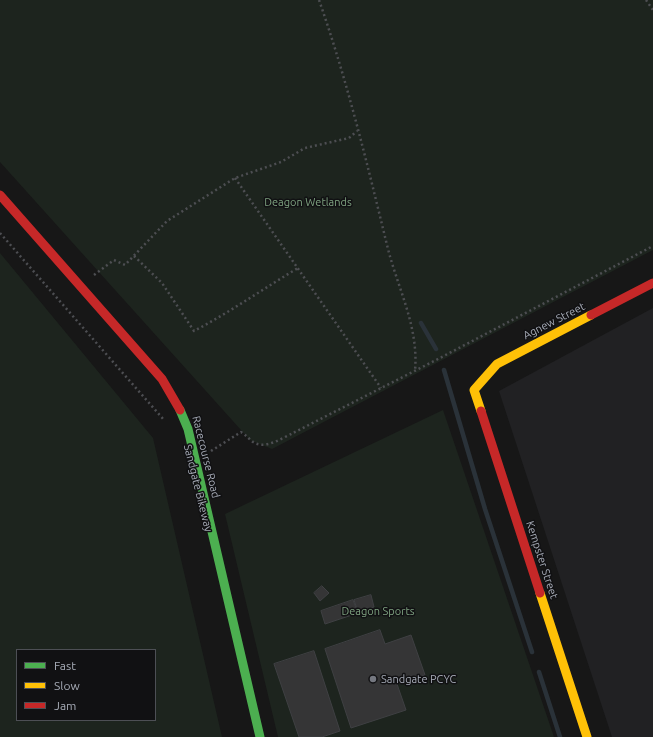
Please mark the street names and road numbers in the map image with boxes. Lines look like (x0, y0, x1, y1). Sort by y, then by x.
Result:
street label: Agnew Street (521, 300, 587, 342)
street label: Racecourse Road (189, 414, 223, 500)
street label: Sandgate Bikeway (181, 443, 215, 533)
street label: Kempster Street (523, 519, 561, 601)

